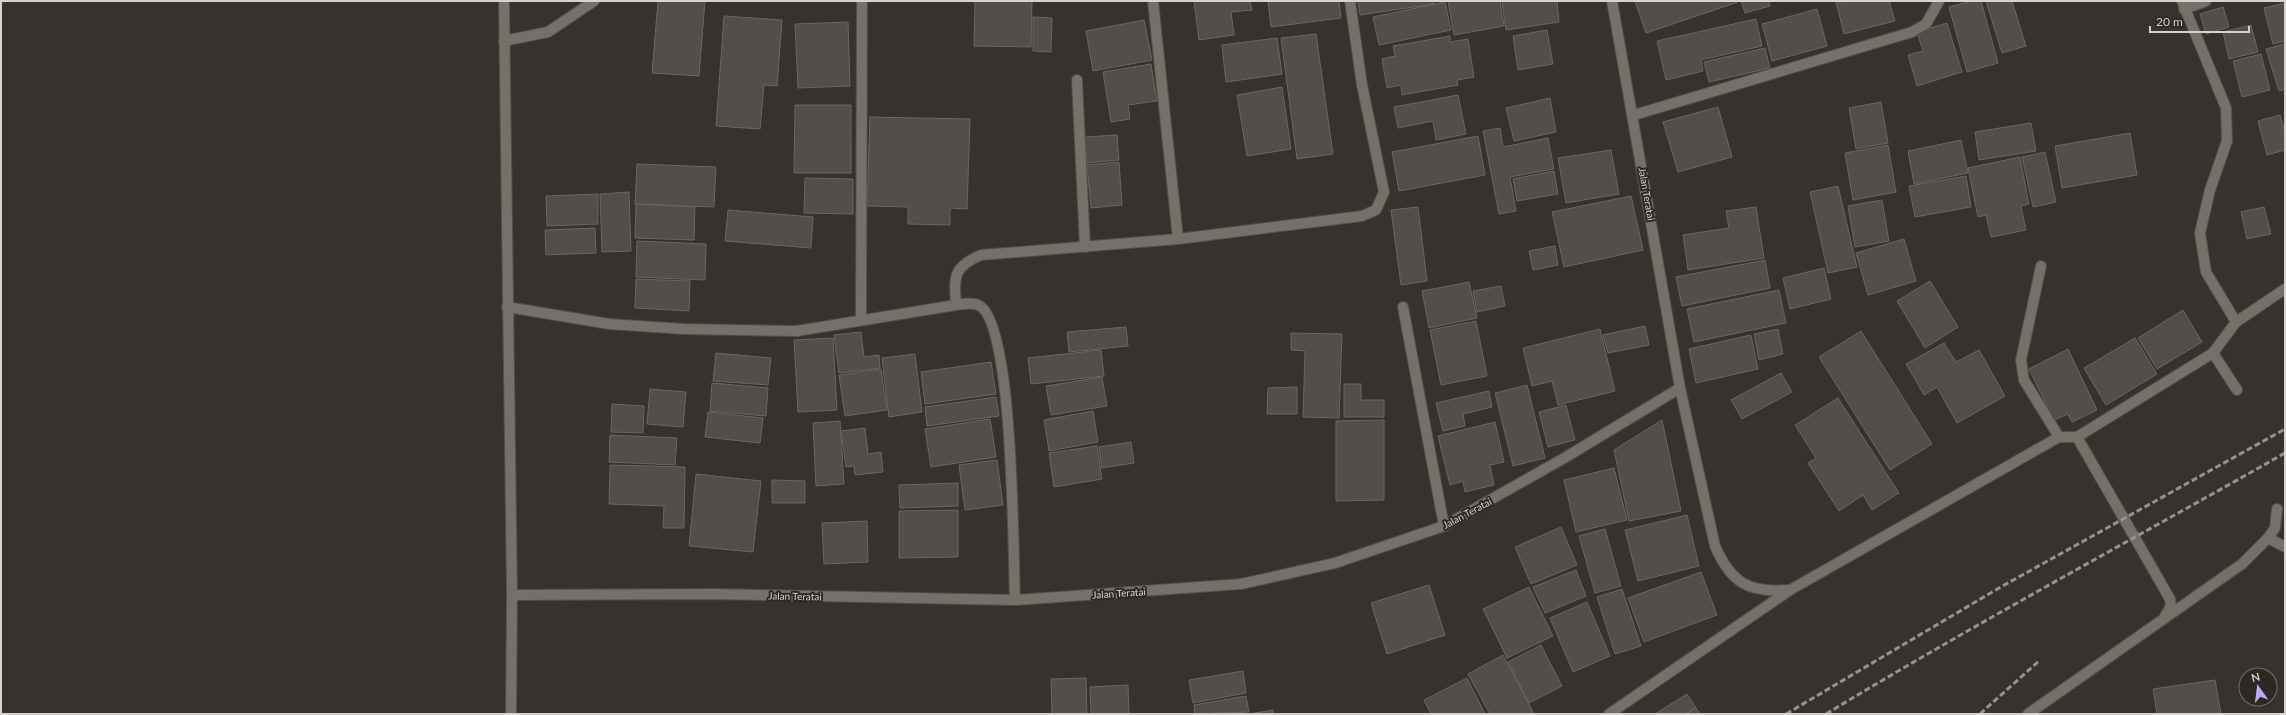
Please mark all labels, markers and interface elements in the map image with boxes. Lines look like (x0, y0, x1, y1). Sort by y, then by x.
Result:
scale bar (2150, 8, 2249, 34)
text: 20 m (2156, 14, 2183, 29)
street label: Jalan Teratai (1636, 167, 1658, 221)
street label: Jalan Teratai (1441, 495, 1493, 531)
street label: Jalan Teratai (1092, 585, 1146, 601)
street label: Jalan Teratai (768, 590, 822, 602)
north arrow (2238, 667, 2278, 707)
text: N (2250, 669, 2261, 684)

